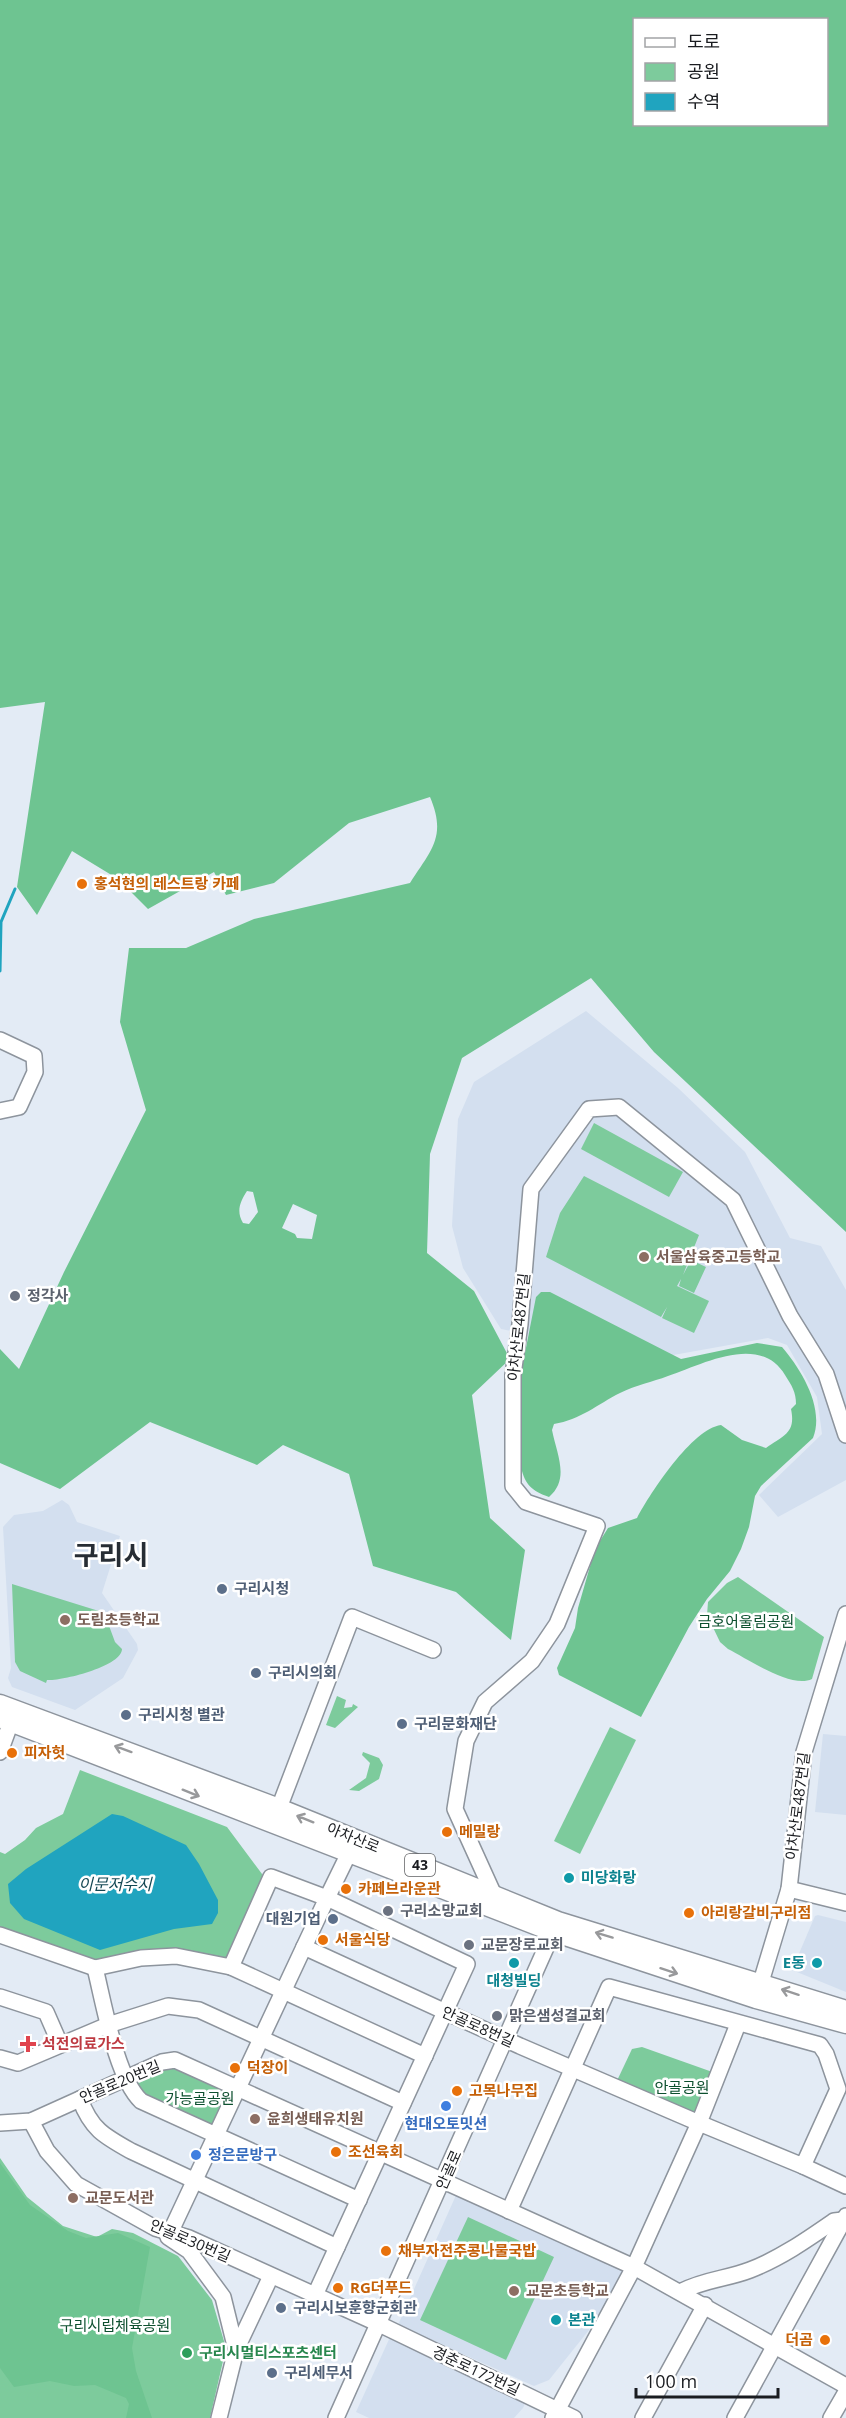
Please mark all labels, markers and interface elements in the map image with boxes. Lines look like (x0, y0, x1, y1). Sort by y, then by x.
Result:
legend (633, 18, 828, 126)
text: 도로 (687, 29, 720, 53)
text: 공원 (687, 59, 720, 83)
text: 수역 (687, 89, 720, 113)
place label: 홍석현의 레스트랑 카페 (94, 873, 240, 893)
marker: 홍석현의 레스트랑 카페 (75, 877, 89, 891)
place label: 서울삼육중고등학교 (656, 1246, 780, 1266)
marker: 서울삼육중고등학교 (637, 1250, 651, 1264)
street label: 아차산로487번길 (502, 1272, 534, 1382)
place label: 정각사 (27, 1285, 69, 1305)
marker: 정각사 (8, 1289, 22, 1303)
district label: 구리시 (74, 1536, 148, 1573)
place label: 구리시청 (234, 1578, 289, 1598)
marker: 구리시청 (215, 1582, 229, 1596)
place label: 도림초등학교 (77, 1609, 160, 1629)
park label: 금호어울림공원 (698, 1611, 794, 1631)
marker: 도림초등학교 (58, 1613, 72, 1627)
place label: 구리시의회 (268, 1662, 337, 1682)
marker: 구리시의회 (249, 1666, 263, 1680)
place label: 구리시청 별관 (138, 1704, 225, 1724)
marker: 구리시청 별관 (119, 1708, 133, 1722)
place label: 구리문화재단 (414, 1713, 497, 1733)
marker: 구리문화재단 (395, 1717, 409, 1731)
place label: 피자헛 (24, 1742, 65, 1762)
one-way arrow (114, 1742, 133, 1753)
marker: 피자헛 (5, 1746, 19, 1760)
street label: 아차산로487번길 (780, 1751, 814, 1861)
one-way arrow (182, 1788, 200, 1799)
one-way arrow (296, 1813, 315, 1824)
street label: 아차산로 (324, 1817, 383, 1857)
place label: 메밀랑 (459, 1821, 501, 1841)
marker: 메밀랑 (440, 1825, 454, 1839)
road number: 43 (405, 1854, 435, 1876)
place label: 미당화랑 (581, 1867, 636, 1887)
marker: 미당화랑 (562, 1871, 576, 1885)
water label: 이문저수지 (78, 1873, 153, 1895)
place label: 카페브라운관 (358, 1878, 441, 1898)
marker: 카페브라운관 (339, 1882, 353, 1896)
place label: 구리소망교회 (400, 1900, 483, 1920)
place label: 아리랑갈비구리점 (701, 1902, 811, 1922)
marker: 구리소망교회 (381, 1904, 395, 1918)
marker: 아리랑갈비구리점 (682, 1906, 696, 1920)
place label: 대원기업 (266, 1908, 321, 1928)
marker: 대원기업 (326, 1912, 340, 1926)
place label: 서울식당 (335, 1929, 390, 1949)
one-way arrow (595, 1929, 614, 1940)
marker: 서울식당 (316, 1933, 330, 1947)
place label: 교문장로교회 (481, 1934, 564, 1954)
marker: 교문장로교회 (462, 1938, 476, 1952)
place label: E동 (783, 1952, 805, 1972)
marker: 대청빌딩 (507, 1956, 521, 1970)
marker: E동 (810, 1956, 824, 1970)
one-way arrow (659, 1967, 678, 1978)
place label: 대청빌딩 (486, 1970, 542, 1990)
one-way arrow (781, 1986, 800, 1997)
street label: 안골로8번길 (439, 2001, 518, 2051)
place label: 맑은샘성결교회 (509, 2005, 606, 2025)
marker: 맑은샘성결교회 (490, 2009, 504, 2023)
place label: 석전의료가스 (42, 2033, 125, 2053)
marker: 석전의료가스 (19, 2035, 37, 2053)
street label: 안골로20번길 (76, 2055, 163, 2107)
place label: 덕장이 (247, 2057, 288, 2077)
marker: 덕장이 (228, 2061, 242, 2075)
park label: 안골공원 (654, 2077, 710, 2097)
place label: 고목나무집 (469, 2080, 538, 2100)
marker: 고목나무집 (450, 2084, 464, 2098)
park label: 가능골공원 (165, 2088, 235, 2108)
marker: 현대오토밋션 (439, 2099, 453, 2113)
place label: 윤희생태유치원 (267, 2108, 364, 2128)
marker: 윤희생태유치원 (248, 2112, 262, 2126)
place label: 현대오토밋션 (405, 2113, 487, 2133)
place label: 조선육회 (348, 2141, 403, 2161)
place label: 정은문방구 (208, 2144, 277, 2164)
marker: 조선육회 (329, 2145, 343, 2159)
street label: 안골로 (431, 2147, 466, 2193)
marker: 정은문방구 (189, 2148, 203, 2162)
place label: 교문도서관 (85, 2187, 154, 2207)
marker: 교문도서관 (66, 2191, 80, 2205)
street label: 안골로30번길 (147, 2214, 234, 2266)
place label: 채부자전주콩나물국밥 (398, 2240, 536, 2260)
marker: 채부자전주콩나물국밥 (379, 2244, 393, 2258)
place label: RG더푸드 (350, 2277, 412, 2297)
place label: 교문초등학교 (526, 2280, 609, 2300)
marker: RG더푸드 (331, 2281, 345, 2295)
marker: 교문초등학교 (507, 2284, 521, 2298)
place label: 구리시보훈향군회관 (293, 2297, 417, 2317)
marker: 구리시보훈향군회관 (274, 2301, 288, 2315)
place label: 본관 (568, 2309, 596, 2329)
marker: 본관 (549, 2313, 563, 2327)
park label: 구리시립체육공원 (60, 2315, 170, 2335)
place label: 더곰 (785, 2329, 813, 2349)
marker: 더곰 (818, 2333, 832, 2347)
street label: 경춘로172번길 (429, 2341, 524, 2399)
place label: 구리시멀티스포츠센터 (199, 2342, 337, 2362)
marker: 구리시멀티스포츠센터 (180, 2346, 194, 2360)
scale bar (636, 2361, 778, 2399)
place label: 구리세무서 (284, 2362, 353, 2382)
marker: 구리세무서 (265, 2366, 279, 2380)
text: 100 m (645, 2369, 697, 2393)

